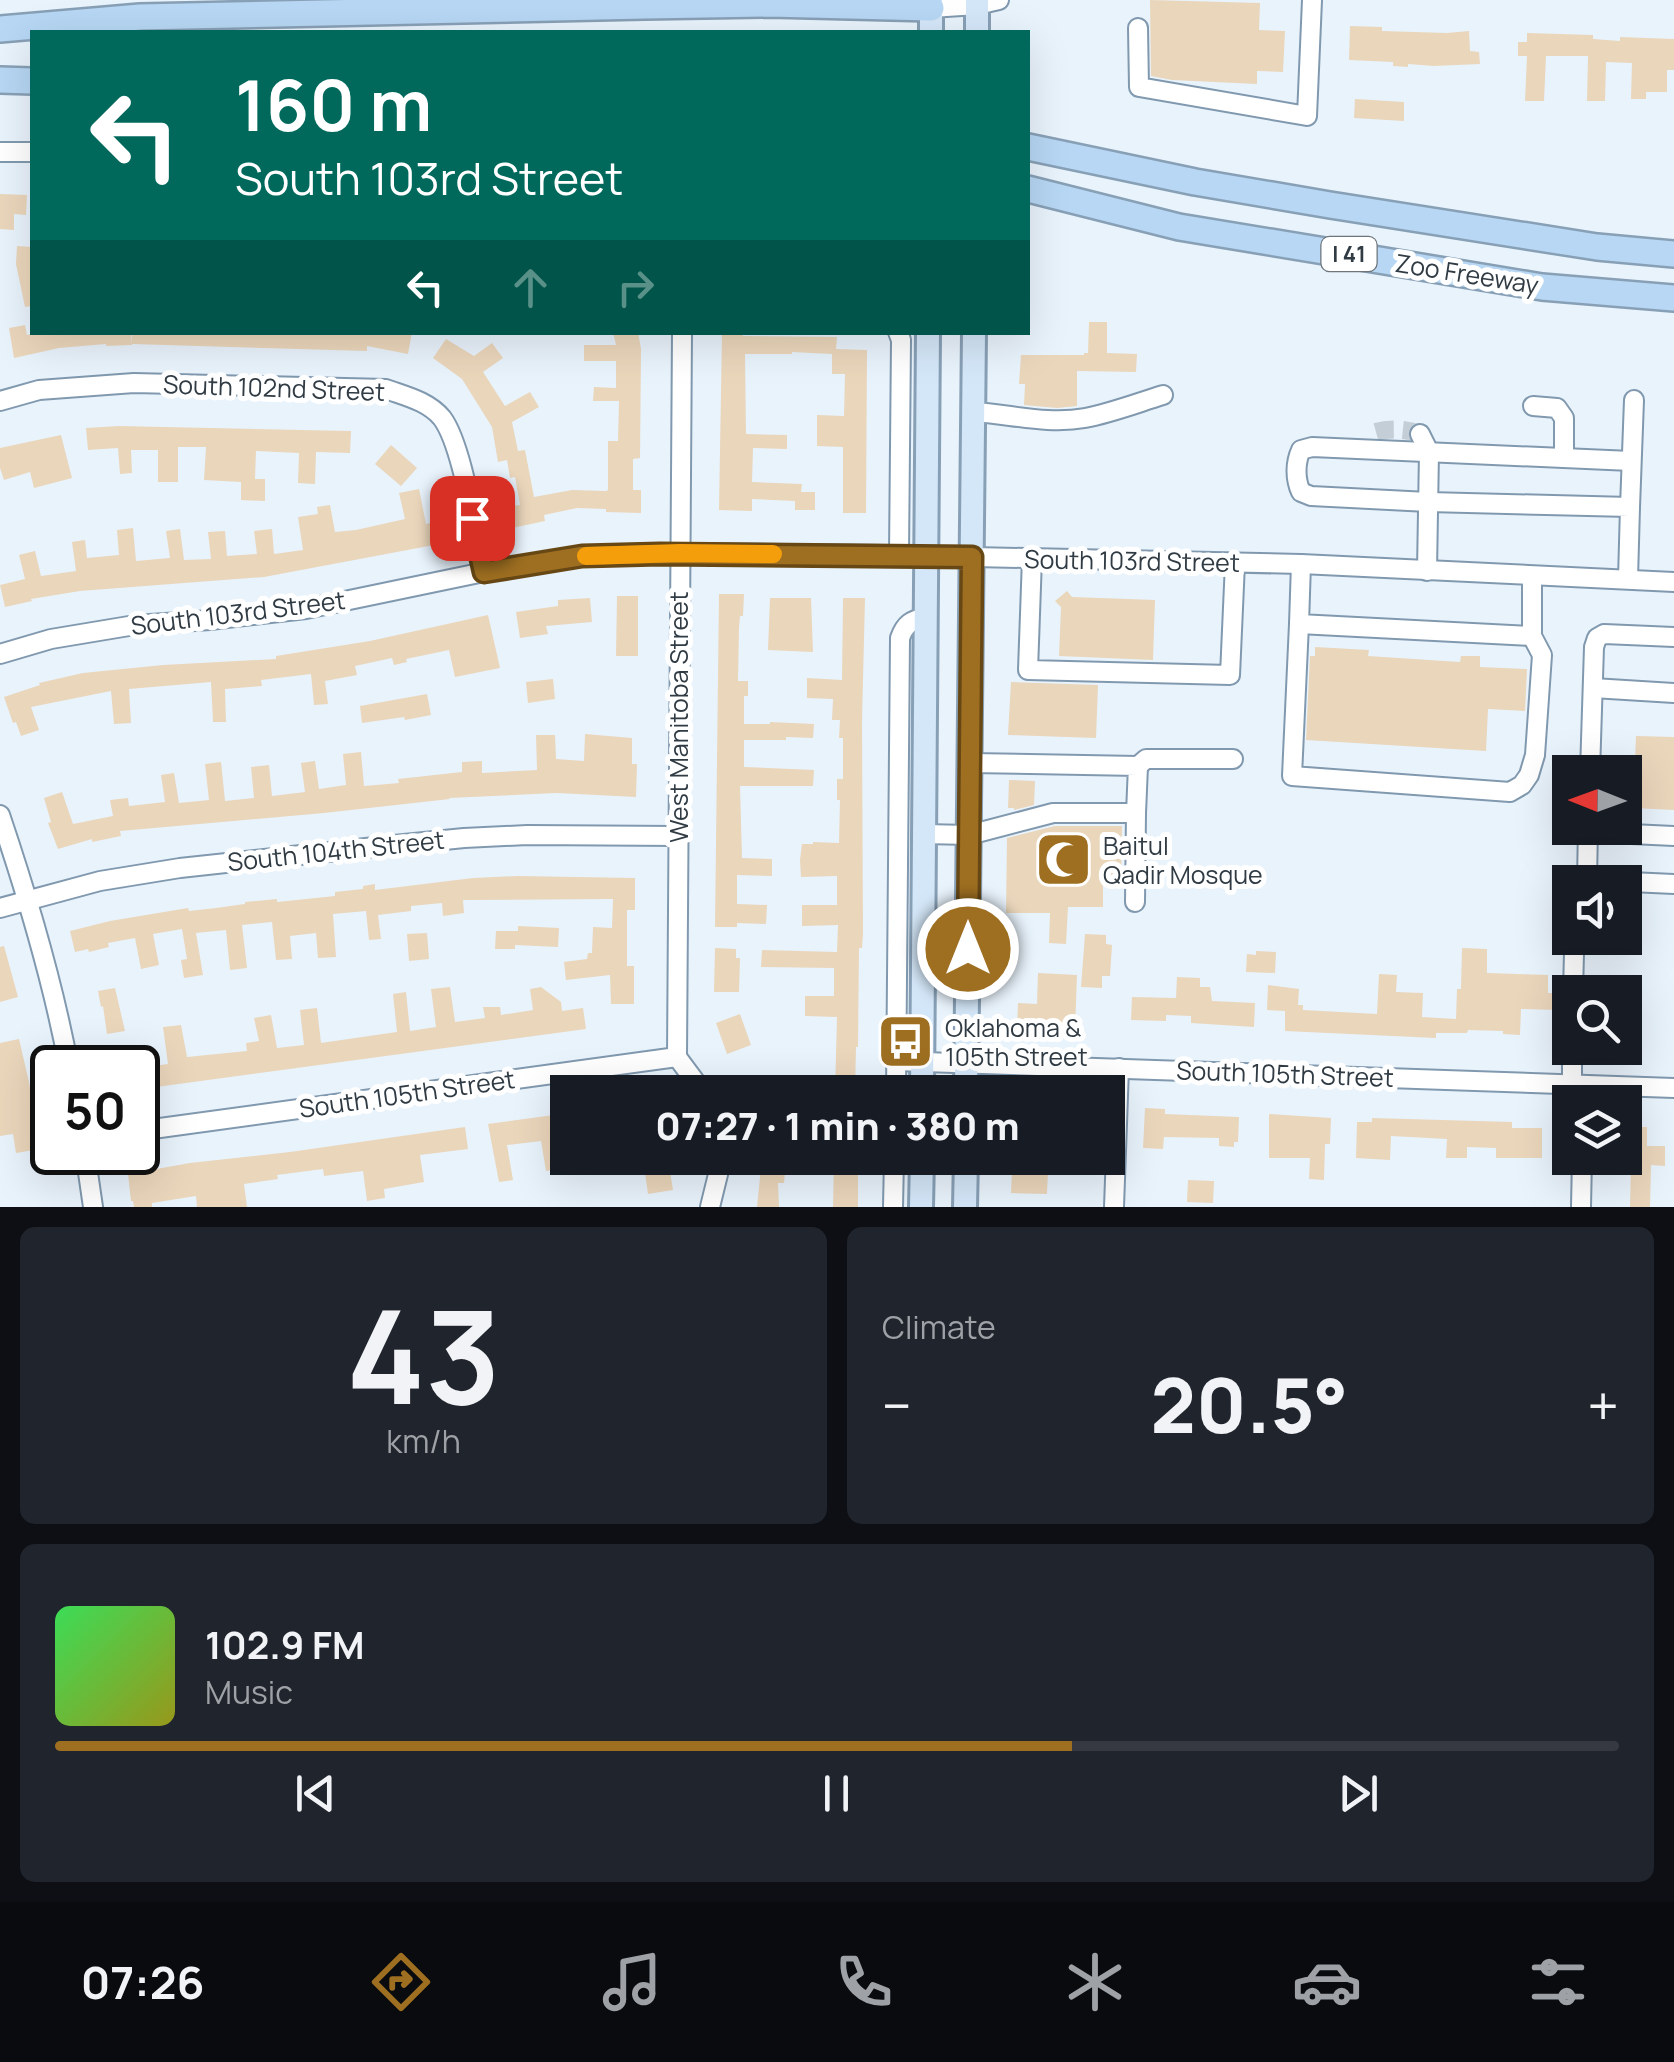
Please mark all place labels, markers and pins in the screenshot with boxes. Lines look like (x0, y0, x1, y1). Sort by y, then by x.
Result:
pin (430, 476, 515, 561)
place label: Baitul Qadir Mosque (1103, 828, 1263, 892)
mosque icon: Baitul Qadir Mosque (1034, 830, 1094, 890)
place label: Oklahoma & 105th Street (945, 1010, 1088, 1074)
bus stop icon: Oklahoma & 105th Street (876, 1012, 936, 1072)

